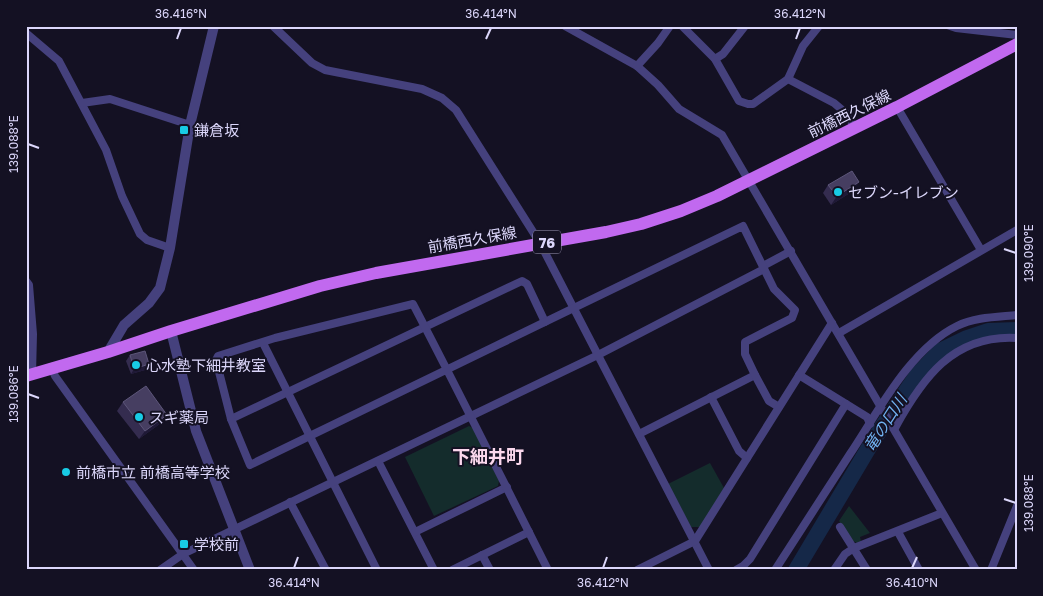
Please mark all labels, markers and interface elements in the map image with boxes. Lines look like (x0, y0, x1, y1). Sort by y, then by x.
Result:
text: 36.416°N (155, 6, 207, 21)
text: 36.414°N (465, 6, 517, 21)
text: 36.412°N (774, 6, 826, 21)
street label: 前橋西久保線 (805, 85, 893, 141)
text: 139.088°E (6, 115, 21, 173)
place label: 鎌倉坂 (194, 121, 239, 139)
marker: 鎌倉坂 (178, 124, 190, 136)
place label: セブン-イレブン (848, 183, 959, 201)
marker: セブン-イレブン (832, 186, 844, 198)
street label: 前橋西久保線 (426, 222, 518, 256)
text: 139.090°E (1021, 224, 1036, 282)
road number: 76 (533, 230, 561, 253)
place label: 心水塾下細井教室 (146, 356, 266, 374)
marker: 心水塾下細井教室 (130, 359, 142, 371)
text: 139.086°E (6, 365, 21, 423)
water label: 竜の口川 (859, 389, 912, 455)
place label: スギ薬局 (149, 408, 209, 426)
marker: スギ薬局 (133, 411, 145, 423)
district label: 下細井町 (452, 445, 524, 467)
place label: 前橋市立 前橋高等学校 (76, 463, 230, 481)
marker: 前橋市立 前橋高等学校 (60, 466, 72, 478)
text: 139.088°E (1021, 474, 1036, 532)
place label: 学校前 (194, 535, 239, 553)
marker: 学校前 (178, 538, 190, 550)
text: 36.414°N (268, 575, 320, 590)
text: 36.412°N (577, 575, 629, 590)
text: 36.410°N (886, 575, 938, 590)

